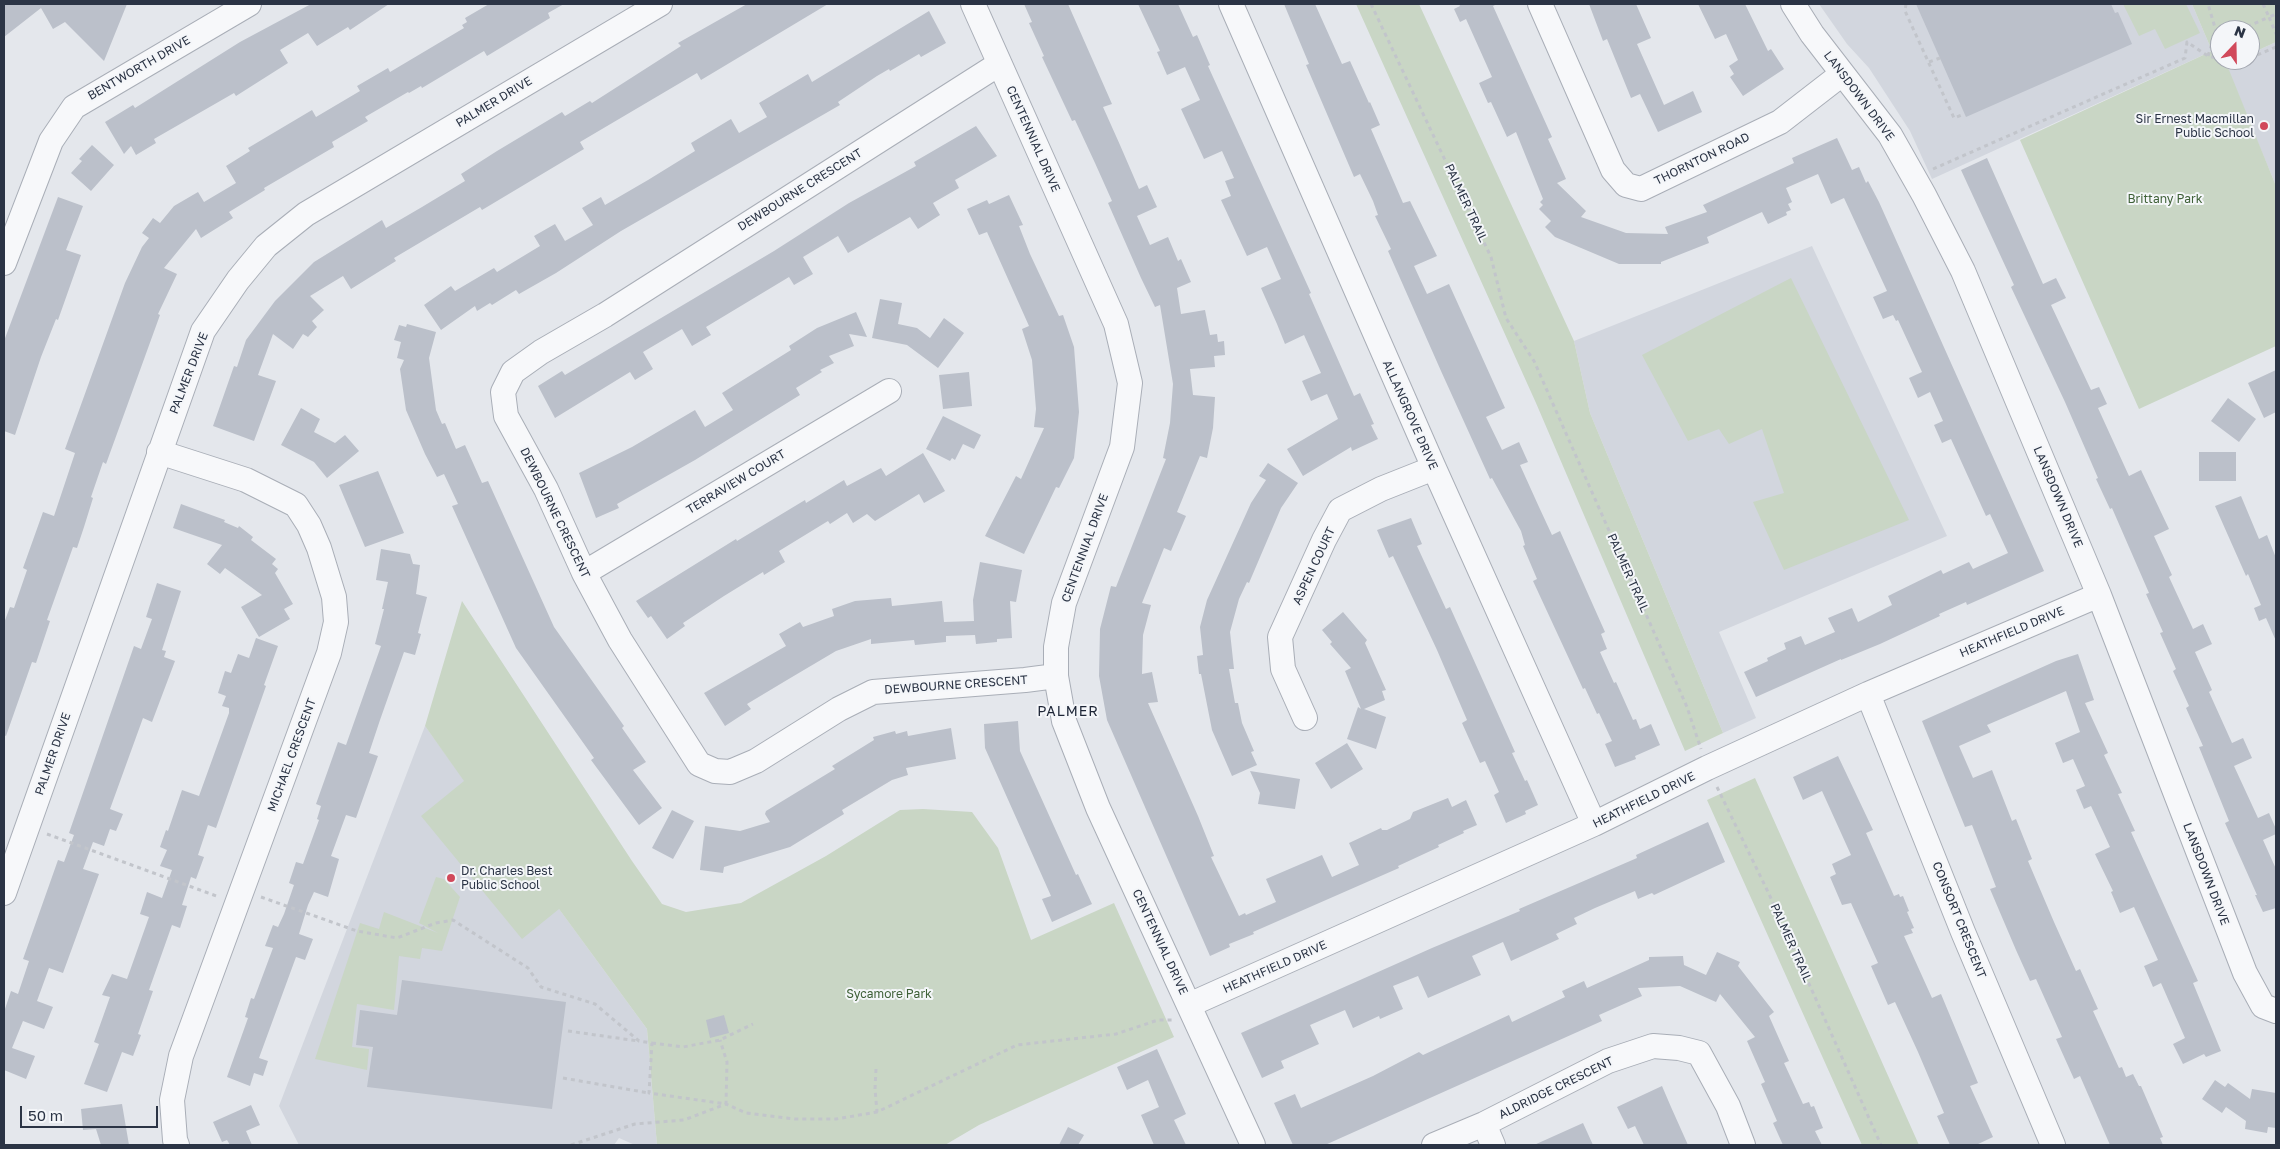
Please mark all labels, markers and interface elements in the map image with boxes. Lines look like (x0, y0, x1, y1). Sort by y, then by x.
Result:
north arrow (2210, 20, 2260, 70)
text: N (2232, 22, 2248, 41)
street label: BENTWORTH DRIVE (85, 33, 193, 103)
street label: LANSDOWN DRIVE (1821, 48, 1897, 144)
street label: PALMER DRIVE (453, 74, 535, 130)
street label: CENTENNIAL DRIVE (1003, 84, 1063, 194)
place label: Sir Ernest Macmillan Public School (2136, 112, 2254, 140)
marker: Sir Ernest Macmillan Public School (2258, 120, 2270, 132)
street label: THORNTON ROAD (1652, 130, 1752, 188)
street label: DEWBOURNE CRESCENT (735, 146, 865, 234)
street label: PALMER TRAIL (1442, 162, 1490, 244)
park label: Brittany Park (2127, 192, 2203, 206)
street label: PALMER DRIVE (167, 330, 211, 416)
street label: ALLANGROVE DRIVE (1379, 358, 1441, 472)
street label: LANSDOWN DRIVE (2030, 444, 2086, 550)
street label: DEWBOURNE CRESCENT (517, 445, 593, 581)
street label: TERRAVIEW COURT (684, 447, 788, 517)
street label: CENTENNIAL DRIVE (1059, 492, 1111, 604)
street label: ASPEN COURT (1290, 525, 1338, 607)
street label: PALMER TRAIL (1604, 531, 1652, 615)
street label: HEATHFIELD DRIVE (1958, 603, 2066, 661)
street label: DEWBOURNE CRESCENT (884, 673, 1028, 697)
street label: MICHAEL CRESCENT (265, 696, 319, 814)
district label: PALMER (1036, 704, 1100, 720)
street label: PALMER DRIVE (32, 711, 74, 797)
street label: HEATHFIELD DRIVE (1590, 769, 1698, 831)
street label: LANSDOWN DRIVE (2180, 821, 2232, 927)
street label: CONSORT CRESCENT (1929, 860, 1989, 980)
place label: Dr. Charles Best Public School (461, 864, 552, 892)
marker: Dr. Charles Best Public School (445, 872, 457, 884)
street label: CENTENNIAL DRIVE (1129, 887, 1191, 997)
street label: PALMER TRAIL (1767, 901, 1815, 985)
street label: HEATHFIELD DRIVE (1221, 938, 1329, 996)
park label: Sycamore Park (846, 987, 932, 1001)
street label: ALDRIDGE CRESCENT (1496, 1054, 1616, 1122)
scale bar (22, 1096, 160, 1128)
text: 50 m (28, 1106, 63, 1124)

